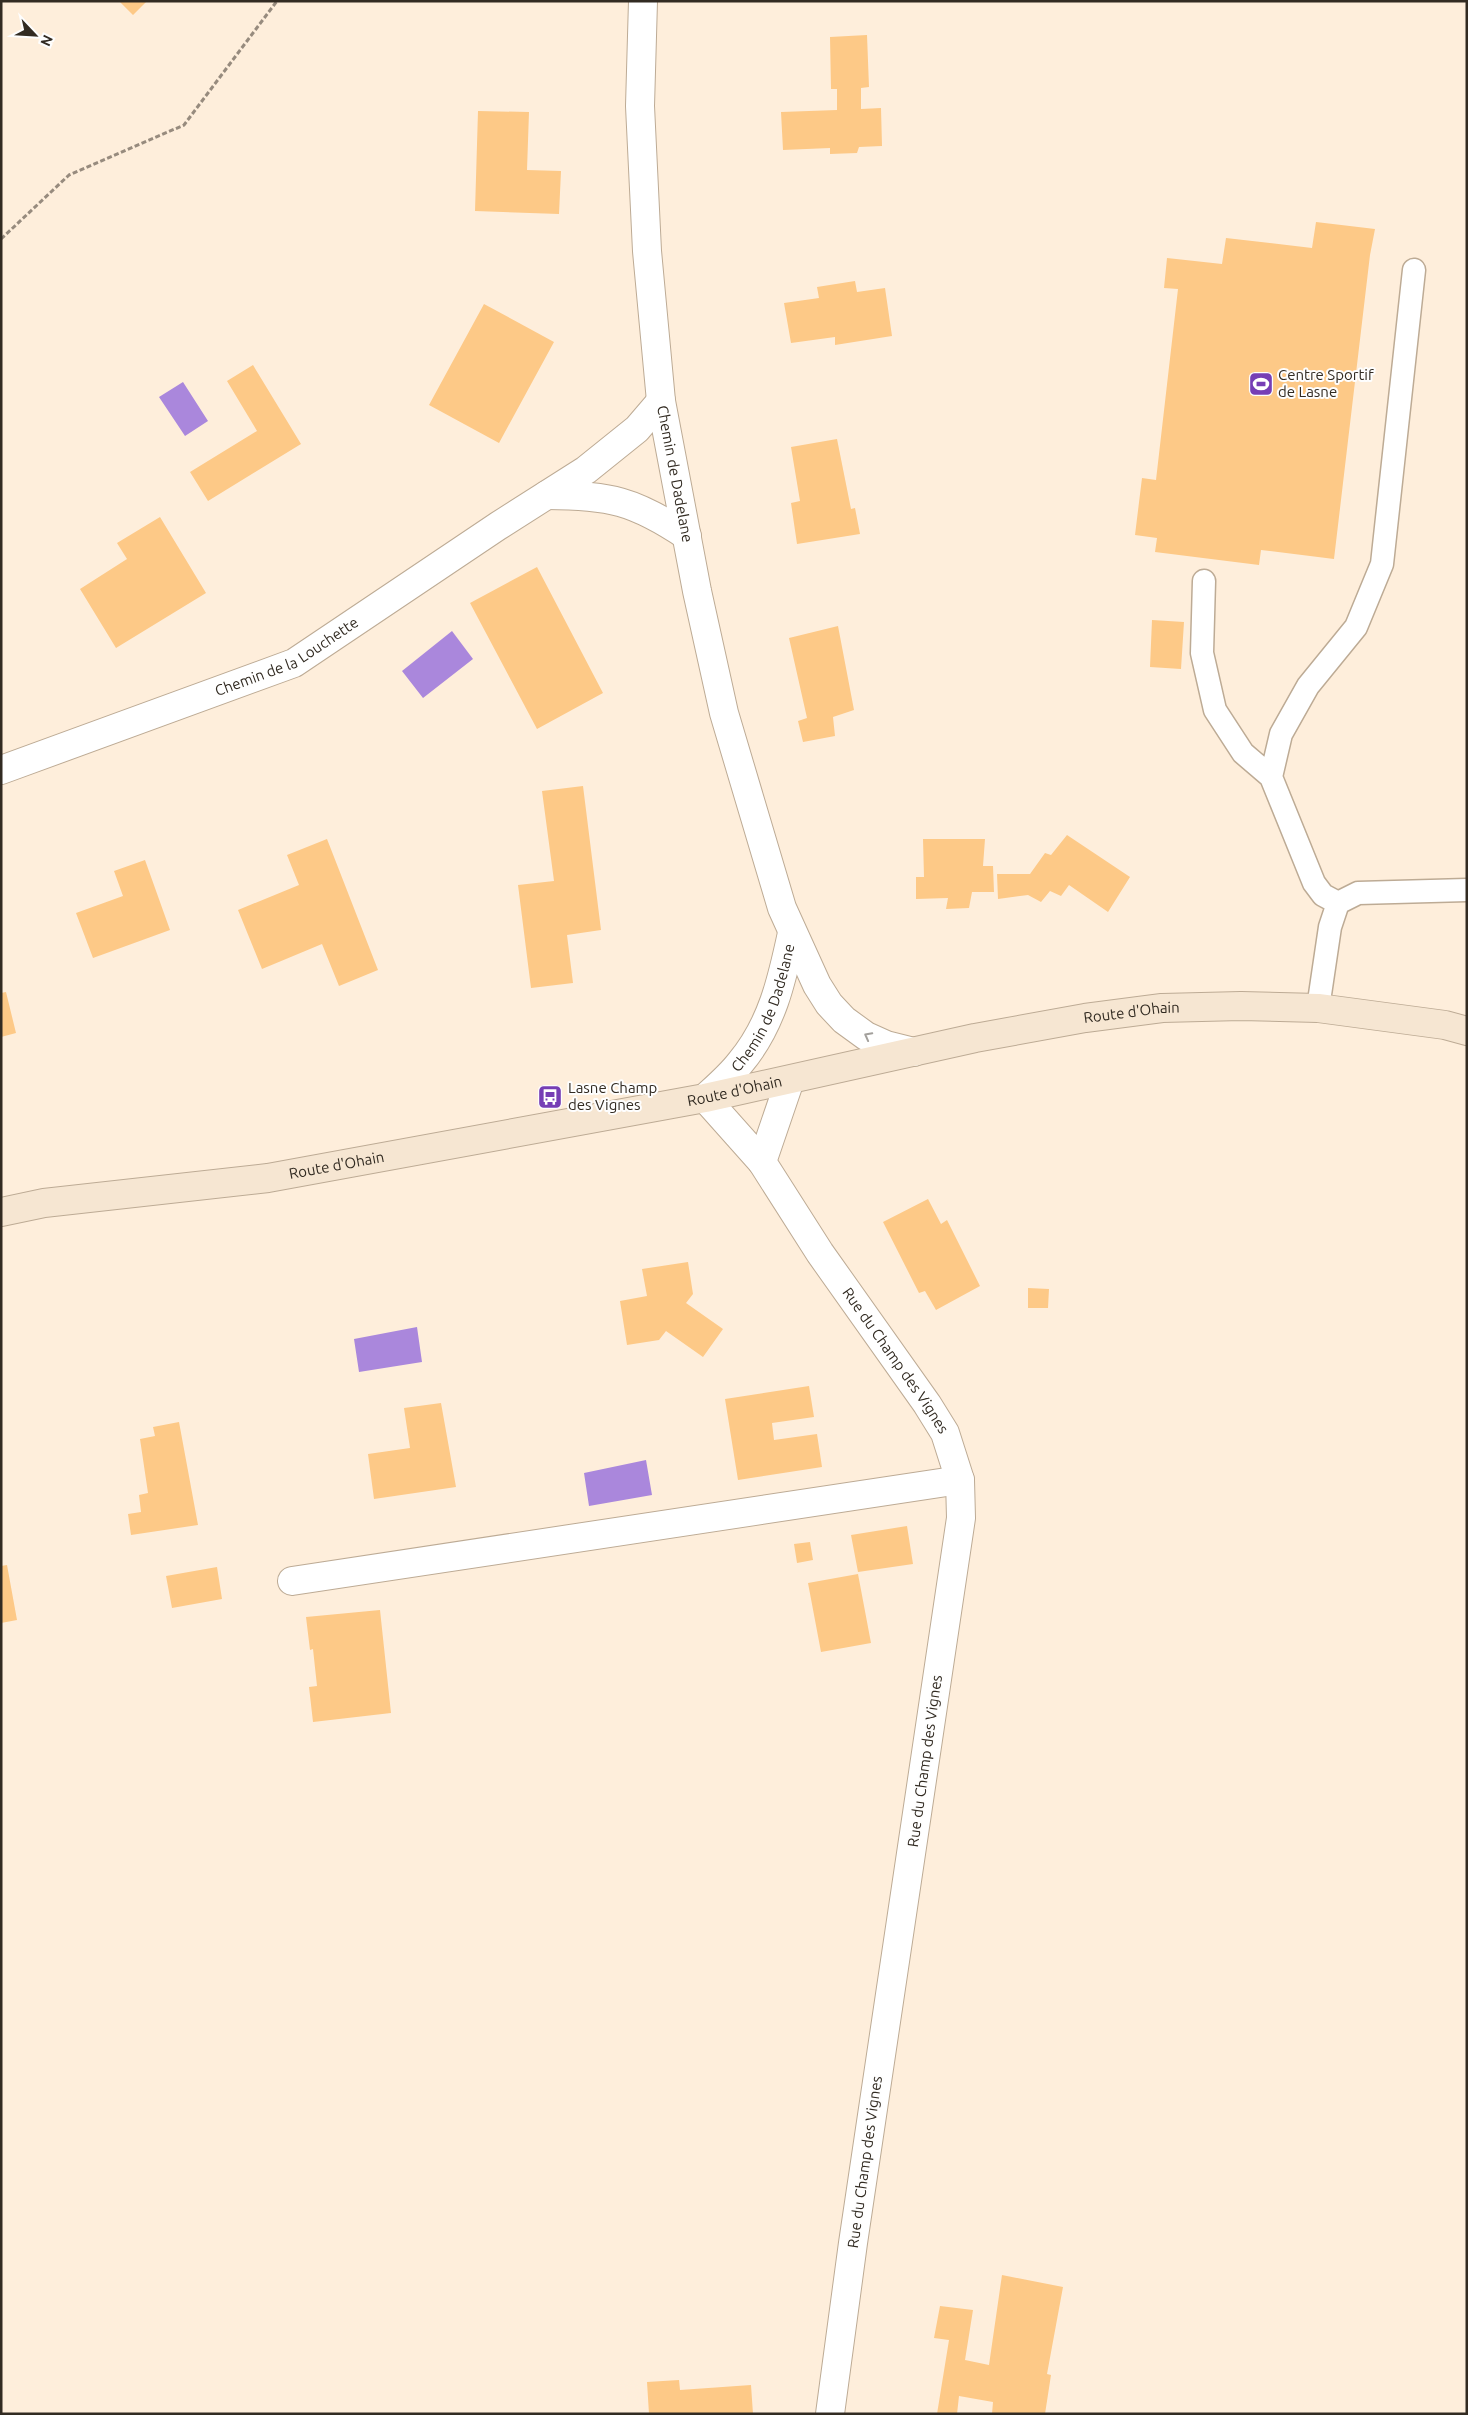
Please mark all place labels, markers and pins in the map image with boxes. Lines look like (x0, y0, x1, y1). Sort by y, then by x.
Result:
place label: Centre Sportif de Lasne (1278, 366, 1374, 400)
sports icon: Centre Sportif de Lasne (1248, 371, 1274, 397)
place label: Lasne Champ des Vignes (568, 1079, 657, 1113)
bus stop icon: Lasne Champ des Vignes (537, 1084, 563, 1110)

